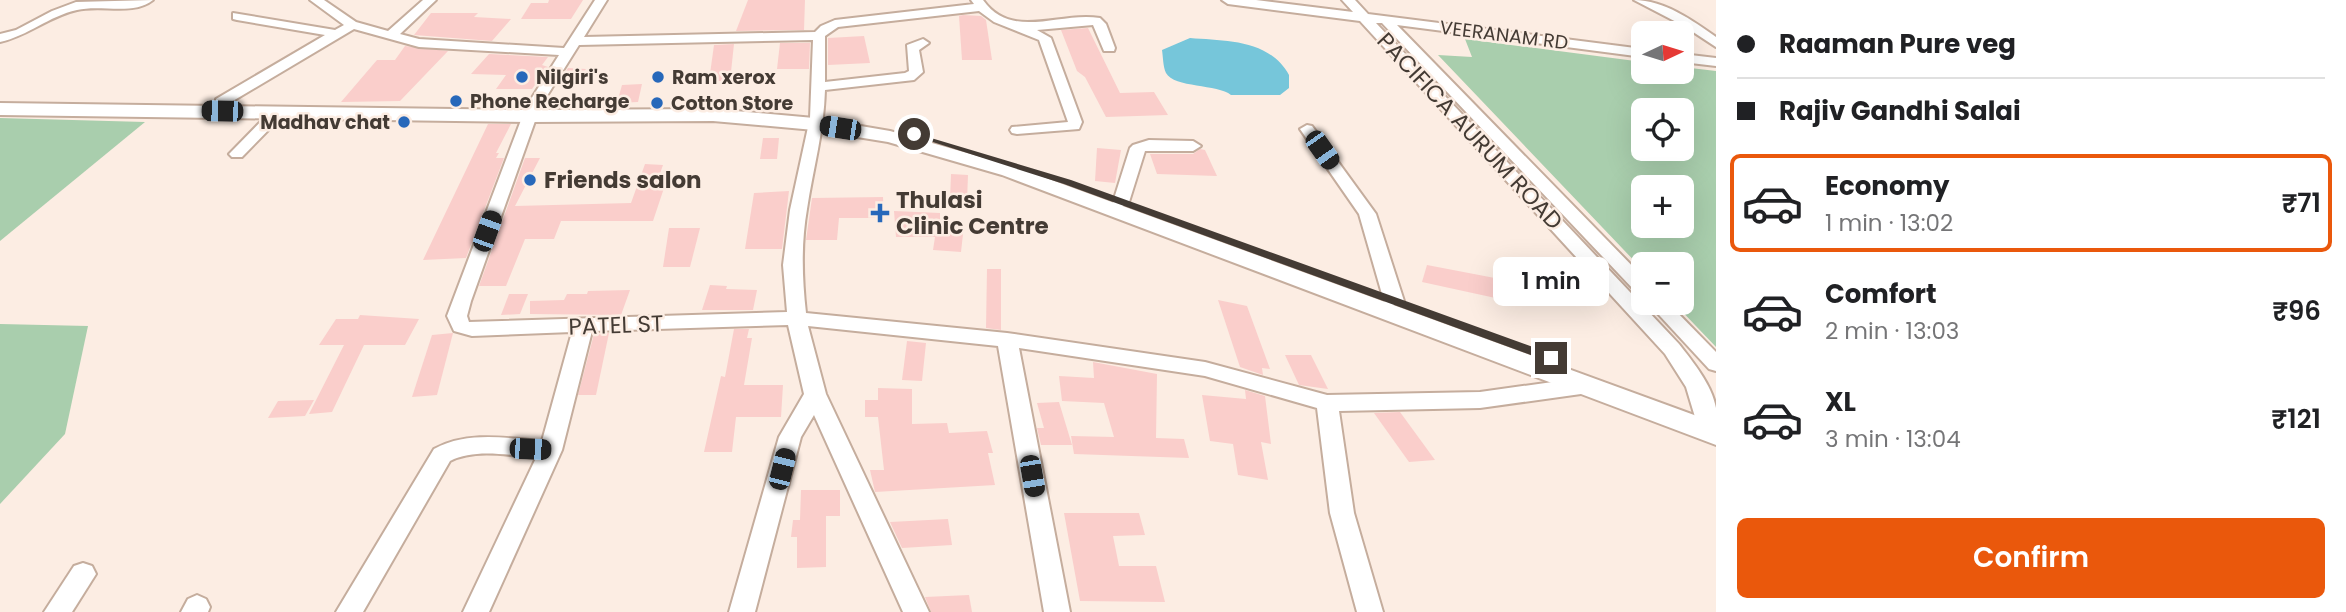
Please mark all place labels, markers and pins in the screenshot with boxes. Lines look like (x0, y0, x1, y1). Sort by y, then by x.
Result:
place label: Nilgiri's (536, 64, 609, 91)
place label: Ram xerox (672, 64, 777, 91)
marker: Nilgiri's (514, 69, 530, 85)
marker: Ram xerox (650, 69, 666, 85)
place label: Phone Recharge (470, 88, 630, 115)
place label: Cotton Store (671, 90, 794, 117)
marker: Phone Recharge (448, 93, 464, 109)
marker: Cotton Store (649, 95, 665, 111)
place label: Madhav chat (260, 109, 390, 136)
marker: Madhav chat (396, 114, 412, 130)
place label: Friends salon (544, 164, 702, 196)
marker: Friends salon (522, 172, 538, 188)
place label: Thulasi Clinic Centre (896, 184, 1049, 242)
marker: Thulasi Clinic Centre (870, 203, 890, 223)

